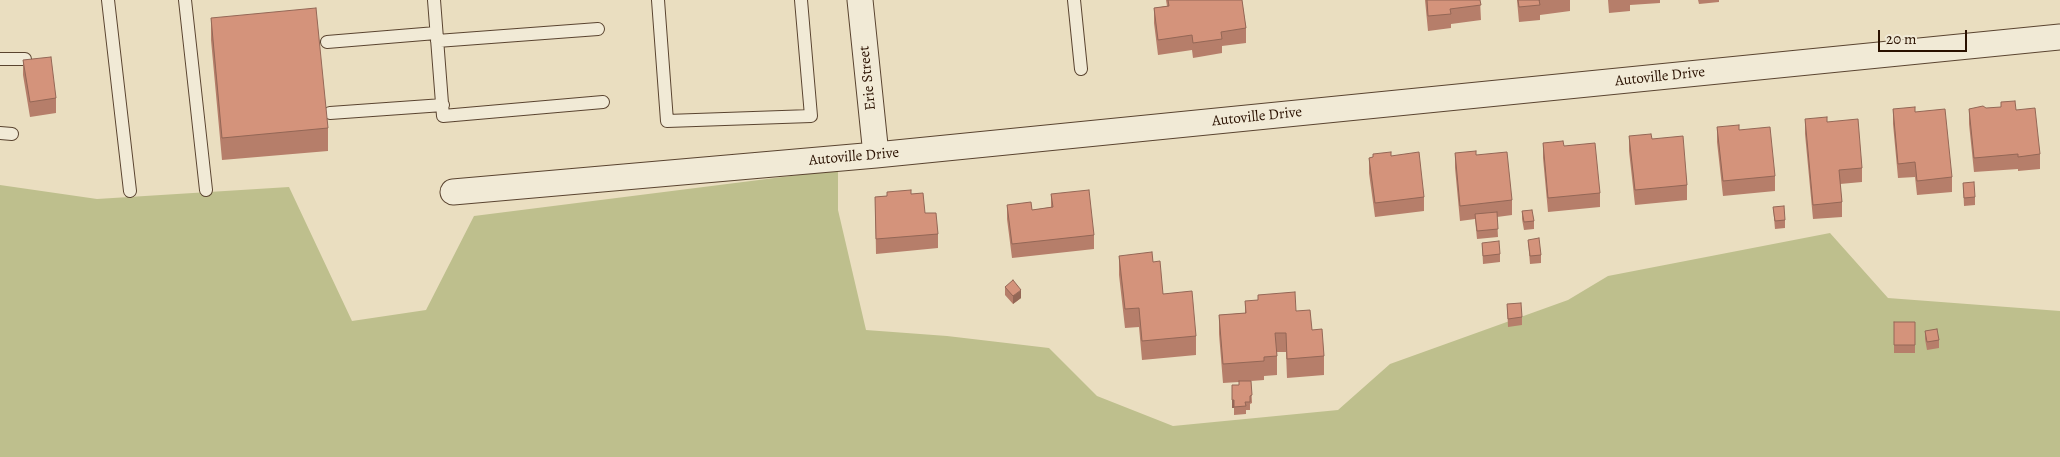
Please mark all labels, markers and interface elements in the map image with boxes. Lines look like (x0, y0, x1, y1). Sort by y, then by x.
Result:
scale bar (1880, 20, 1969, 52)
text: 20 m (1886, 29, 1917, 49)
street label: Erie Street (856, 45, 880, 111)
street label: Autoville Drive (1614, 63, 1706, 91)
street label: Autoville Drive (1211, 103, 1303, 131)
street label: Autoville Drive (808, 144, 900, 170)

